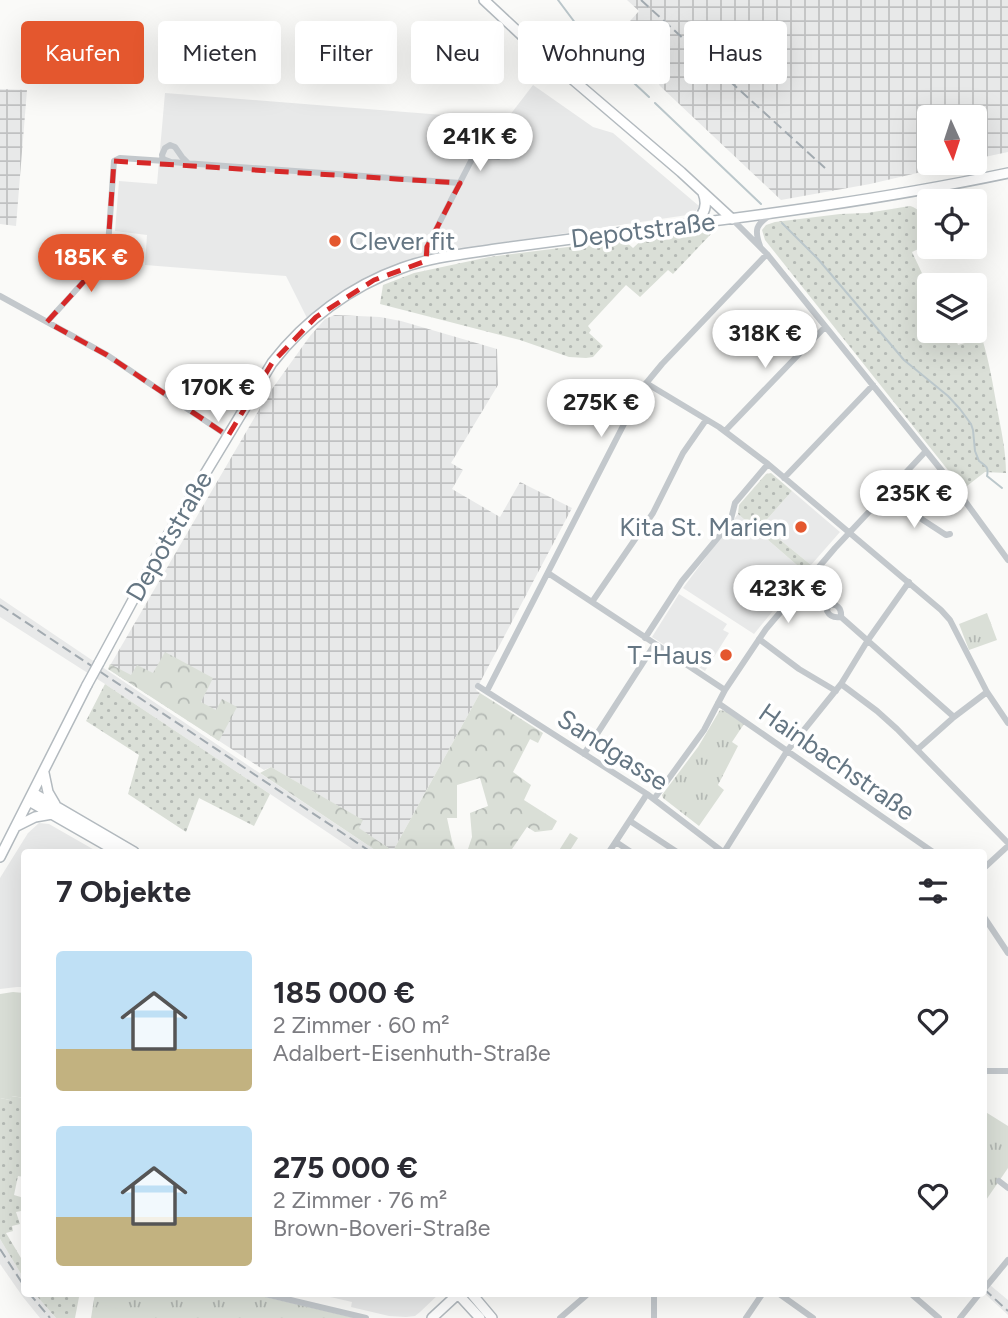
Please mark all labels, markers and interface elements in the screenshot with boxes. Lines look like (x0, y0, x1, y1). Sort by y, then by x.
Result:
chip: Kaufen (21, 21, 144, 84)
chip: Mieten (158, 21, 281, 84)
chip: Filter (295, 21, 397, 84)
chip: Neu (411, 21, 504, 84)
chip: Wohnung (518, 21, 670, 84)
chip: Haus (684, 21, 787, 84)
north arrow (917, 105, 987, 175)
map controls (917, 105, 987, 343)
pin: 241K € (423, 114, 537, 173)
text: 241K € (443, 122, 517, 150)
button: locate (917, 189, 987, 259)
street label: Depotstraße (569, 205, 717, 255)
place label: Clever fit (349, 225, 456, 257)
marker: Clever fit (327, 233, 343, 249)
pin: 185K € (34, 234, 148, 294)
text: 185K € (54, 243, 128, 271)
button: layers (917, 273, 987, 343)
pin: 318K € (708, 310, 822, 370)
text: 318K € (728, 319, 802, 347)
pin: 170K € (161, 364, 275, 424)
text: 170K € (181, 373, 255, 401)
pin: 275K € (544, 380, 658, 439)
text: 275K € (563, 388, 639, 416)
street label: Depotstraße (119, 465, 219, 607)
pin: 235K € (857, 470, 971, 530)
text: 235K € (876, 479, 952, 507)
place label: Kita St. Marien (619, 511, 787, 543)
marker: Kita St. Marien (793, 519, 809, 535)
pin: 423K € (731, 566, 845, 625)
text: 423K € (749, 574, 827, 602)
place label: T-Haus (627, 639, 712, 671)
marker: T-Haus (718, 647, 734, 663)
street label: Hainbachstraße (753, 696, 921, 828)
street label: Sandgasse (551, 702, 675, 798)
icon: filters (914, 872, 952, 910)
text: 7 Objekte (56, 873, 191, 910)
text: 185 000 € (273, 974, 415, 1011)
icon: home (112, 979, 196, 1063)
icon: heart (914, 1002, 952, 1040)
text: 2 Zimmer · 60 m² (273, 1011, 450, 1039)
text: Adalbert-Eisenhuth-Straße (273, 1039, 550, 1067)
text: 275 000 € (273, 1149, 418, 1186)
icon: home (112, 1154, 196, 1238)
icon: heart (914, 1177, 952, 1215)
text: 2 Zimmer · 76 m² (273, 1186, 447, 1214)
text: Brown-Boveri-Straße (273, 1214, 490, 1242)

